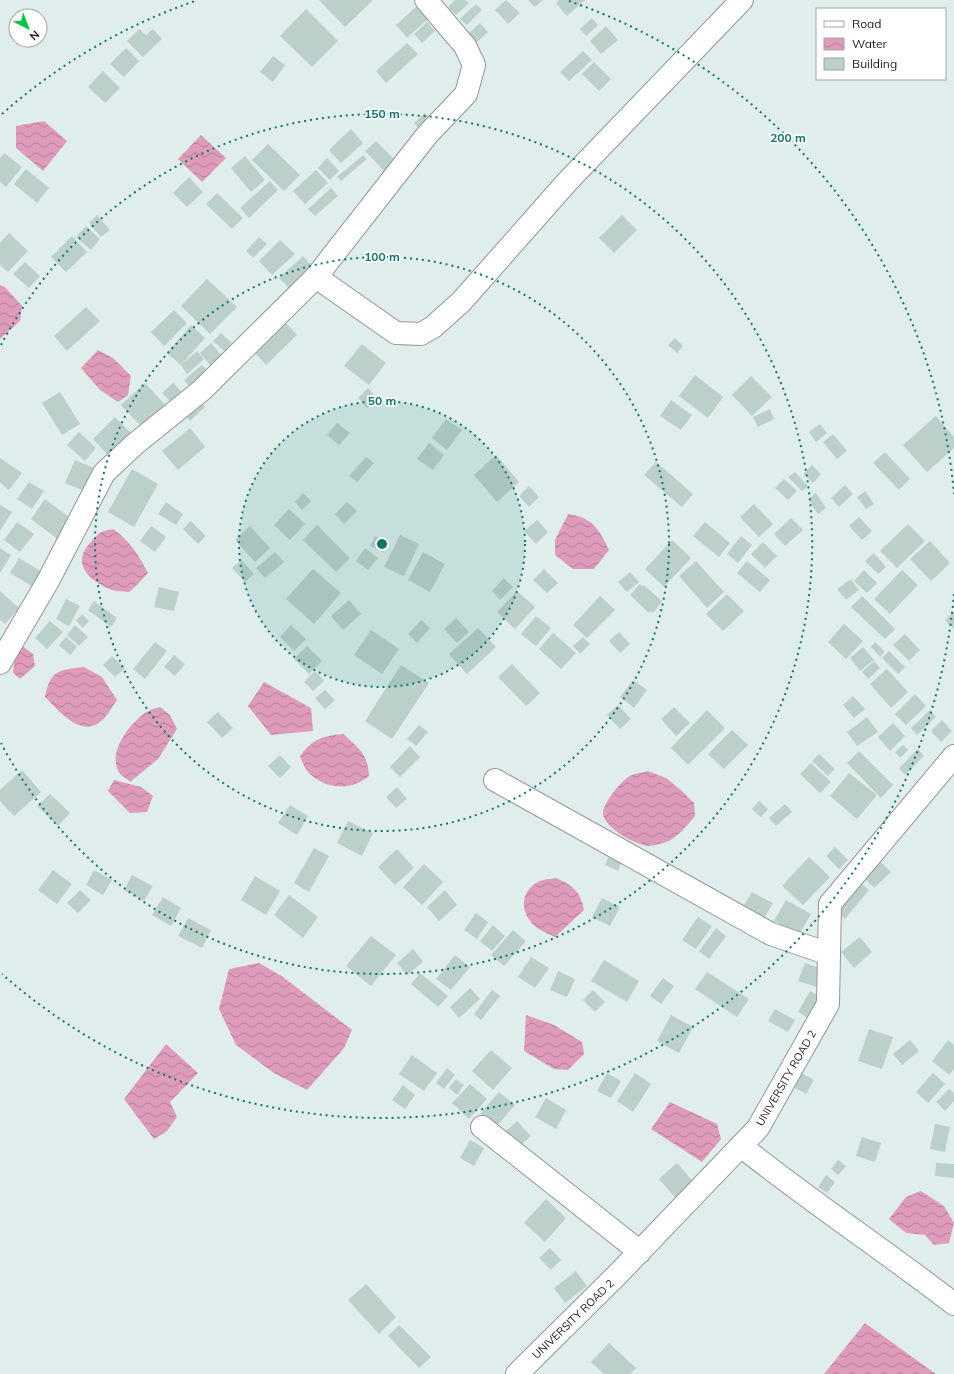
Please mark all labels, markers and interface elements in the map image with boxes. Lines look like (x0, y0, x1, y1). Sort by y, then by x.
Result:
north arrow (8, 8, 48, 48)
legend (816, 8, 946, 80)
text: Road (852, 16, 881, 31)
text: N (27, 27, 42, 43)
text: Water (852, 36, 888, 51)
text: Building (852, 56, 897, 71)
text: 150 m (364, 106, 400, 121)
text: 200 m (770, 130, 806, 145)
text: 100 m (364, 249, 400, 264)
text: 50 m (368, 393, 396, 408)
centre of rings (375, 537, 389, 551)
street label: UNIVERSITY ROAD 2 (753, 1027, 819, 1128)
street label: UNIVERSITY ROAD 2 (529, 1276, 617, 1362)

